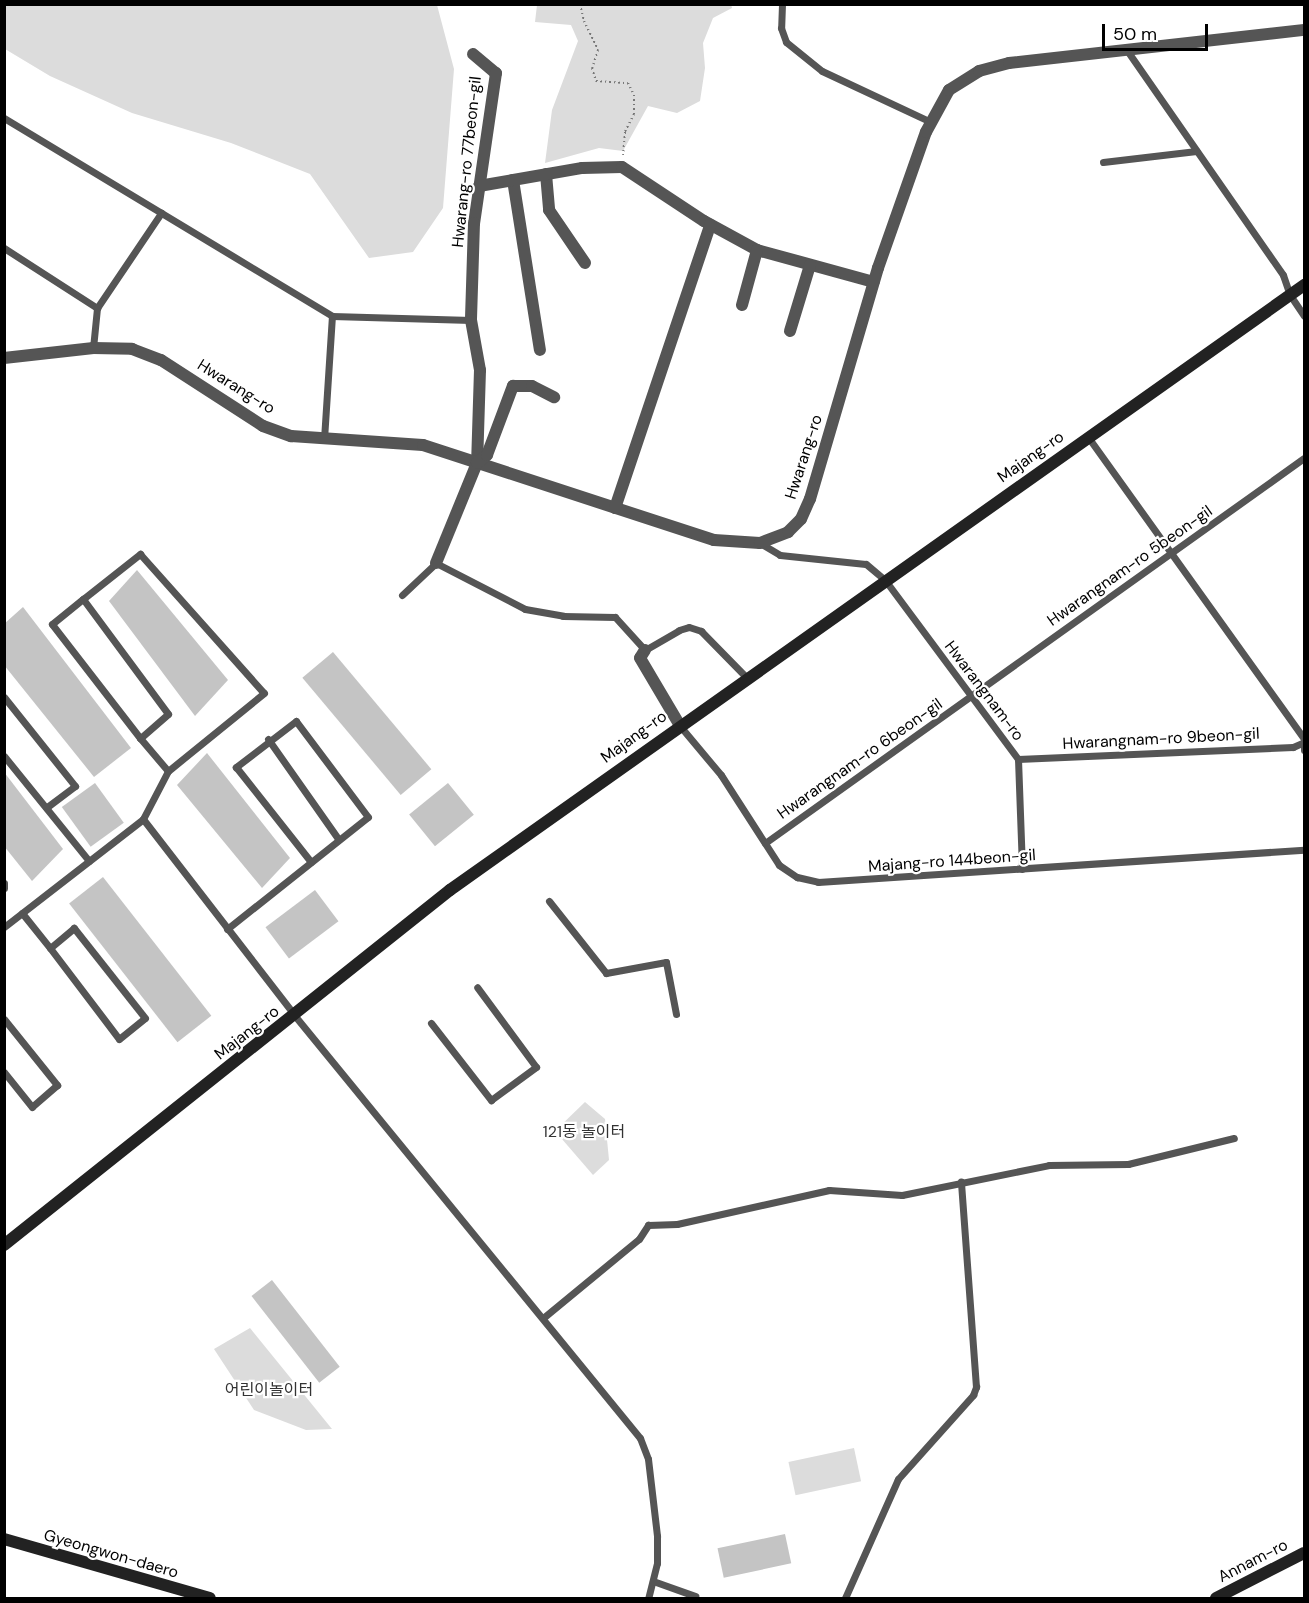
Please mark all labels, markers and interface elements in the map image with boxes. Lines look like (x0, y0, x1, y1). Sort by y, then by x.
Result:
scale bar (1105, 12, 1212, 50)
text: 50 m (1113, 22, 1157, 46)
street label: Hwarang-ro 77beon-gil (448, 75, 486, 249)
street label: Hwarang-ro (194, 356, 278, 418)
street label: Hwarang-ro (781, 412, 827, 502)
street label: Majang-ro (994, 427, 1068, 487)
street label: Hwarangnam-ro 5beon-gil (1044, 502, 1216, 630)
street label: Hwarangnam-ro (940, 637, 1028, 745)
street label: Hwarangnam-ro 6beon-gil (774, 695, 946, 823)
street label: Majang-ro (597, 707, 671, 767)
street label: Hwarangnam-ro 9beon-gil (1062, 724, 1260, 754)
street label: Majang-ro 144beon-gil (868, 846, 1036, 876)
street label: Majang-ro (211, 1002, 283, 1064)
park label: 121동 놀이터 (543, 1122, 625, 1142)
park label: 어린이놀이터 (225, 1380, 313, 1400)
street label: Gyeongwon-daero (41, 1526, 181, 1582)
street label: Annam-ro (1215, 1535, 1291, 1587)

